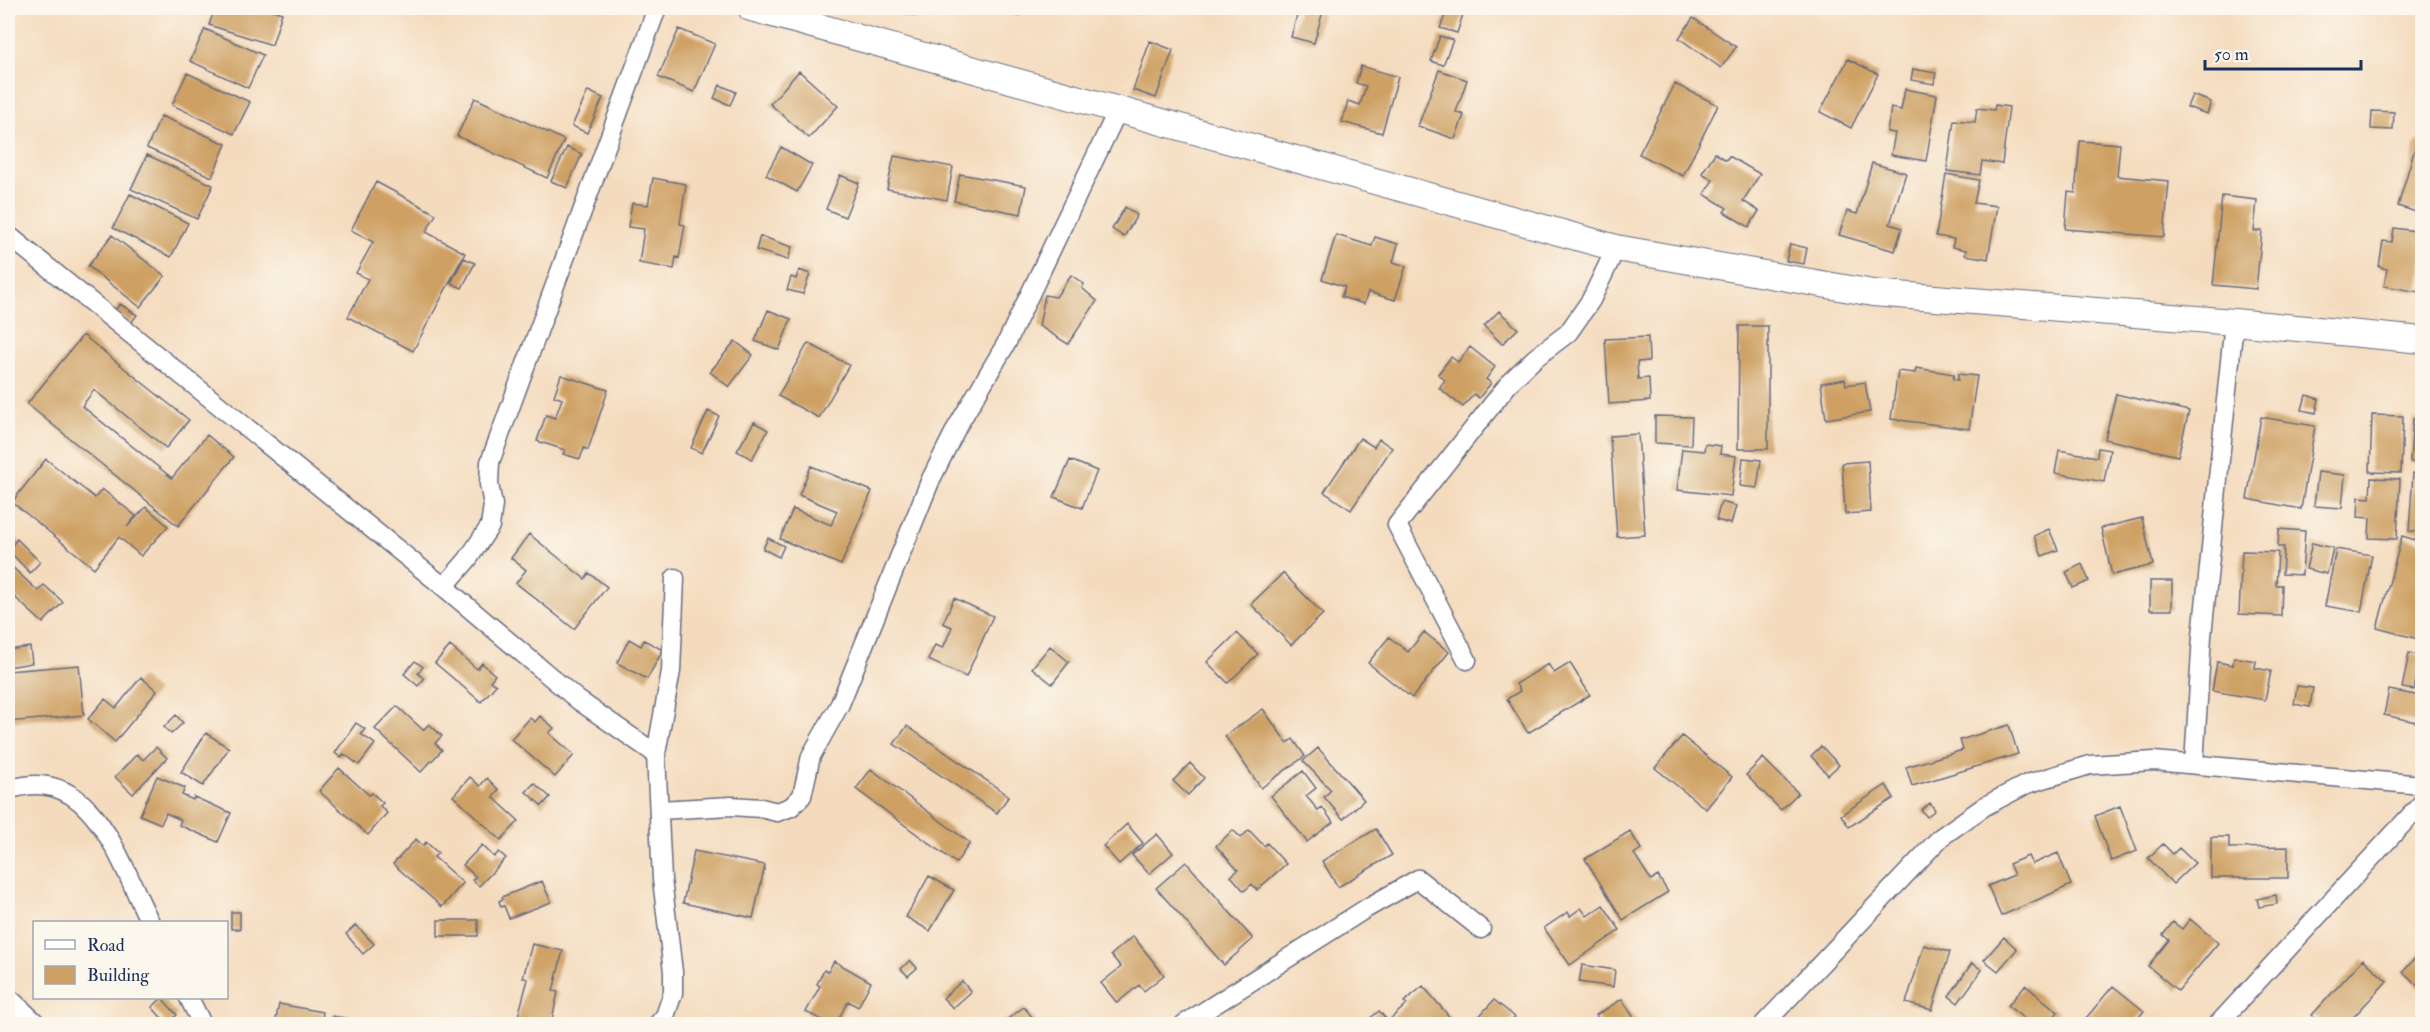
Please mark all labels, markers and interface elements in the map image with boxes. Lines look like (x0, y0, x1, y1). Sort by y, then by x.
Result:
scale bar (2205, 33, 2361, 71)
text: 50 m (2214, 43, 2249, 66)
legend (33, 921, 228, 999)
text: Road (87, 934, 125, 957)
text: Building (87, 964, 150, 987)

